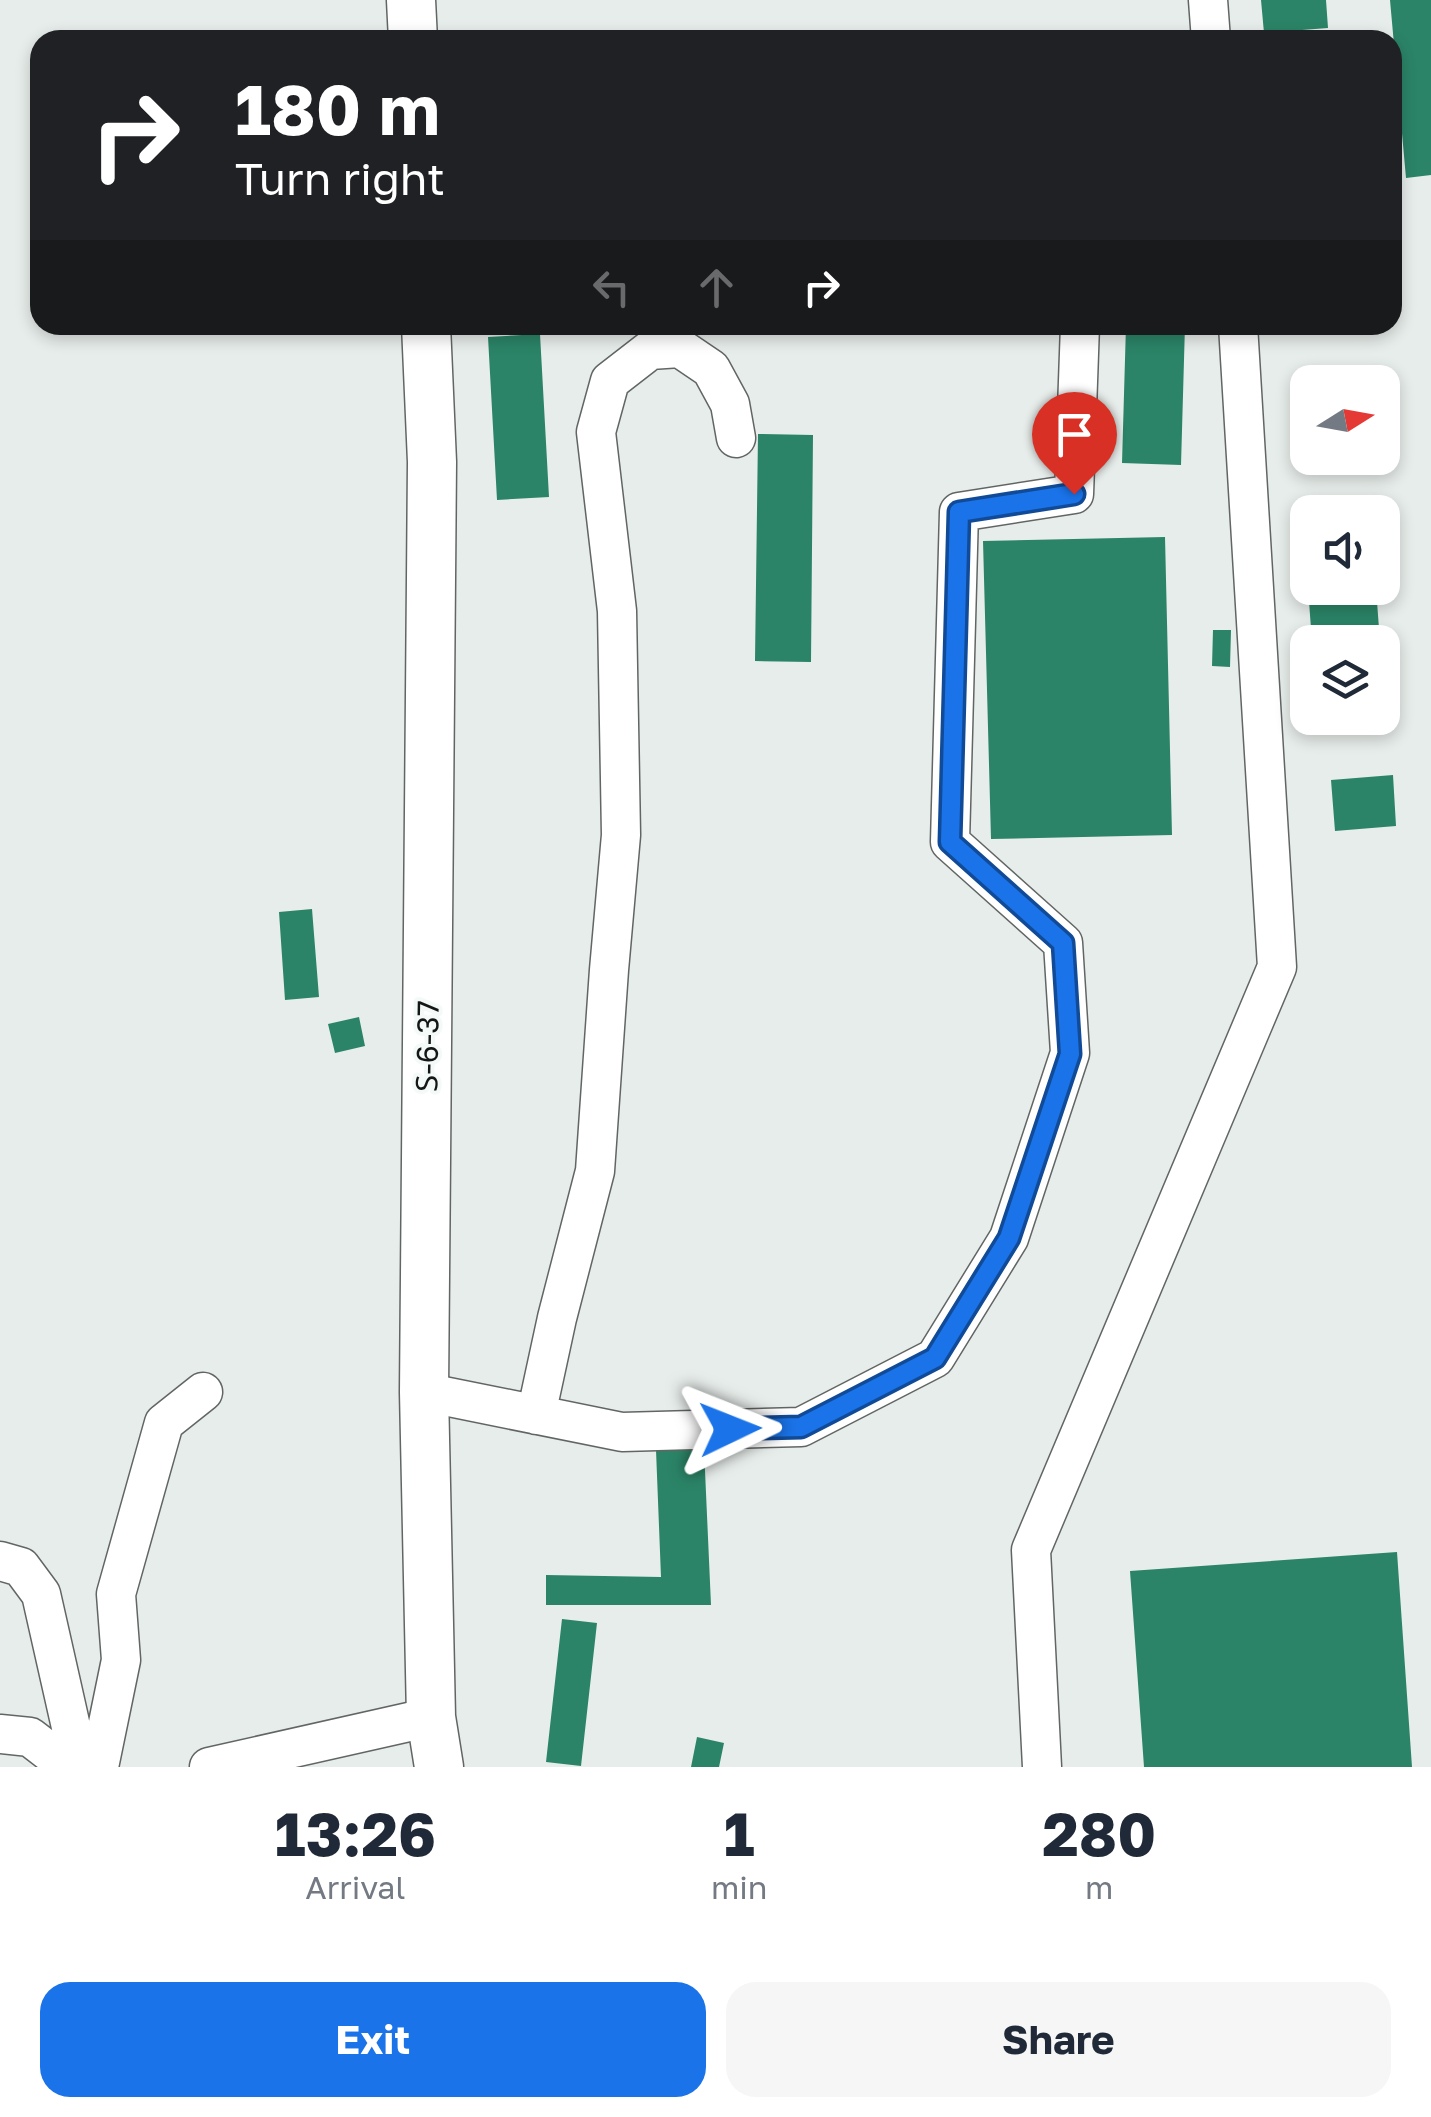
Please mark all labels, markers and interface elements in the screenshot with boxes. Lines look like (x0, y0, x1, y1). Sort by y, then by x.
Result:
text: 180 m (235, 66, 440, 150)
icon: right (70, 70, 200, 200)
text: Turn right (235, 151, 445, 205)
icon: left (584, 260, 639, 315)
icon: ahead (689, 260, 744, 315)
icon: right (794, 260, 849, 315)
north arrow (1290, 365, 1400, 475)
map controls (1290, 365, 1400, 735)
pin (1032, 392, 1117, 495)
icon: arrive (1047, 407, 1102, 462)
button: sound (1290, 495, 1400, 605)
button: layers (1290, 625, 1400, 735)
street label: Տ-6-37 (408, 1000, 446, 1092)
position arrow (678, 1377, 782, 1481)
text: 13:26 (275, 1797, 436, 1869)
text: 1 (724, 1797, 755, 1869)
text: 280 (1042, 1797, 1156, 1869)
text: Arrival (305, 1868, 406, 1906)
text: min (711, 1868, 767, 1906)
text: m (1085, 1868, 1113, 1906)
button: Exit (40, 1982, 706, 2097)
button: Share (726, 1982, 1391, 2097)

